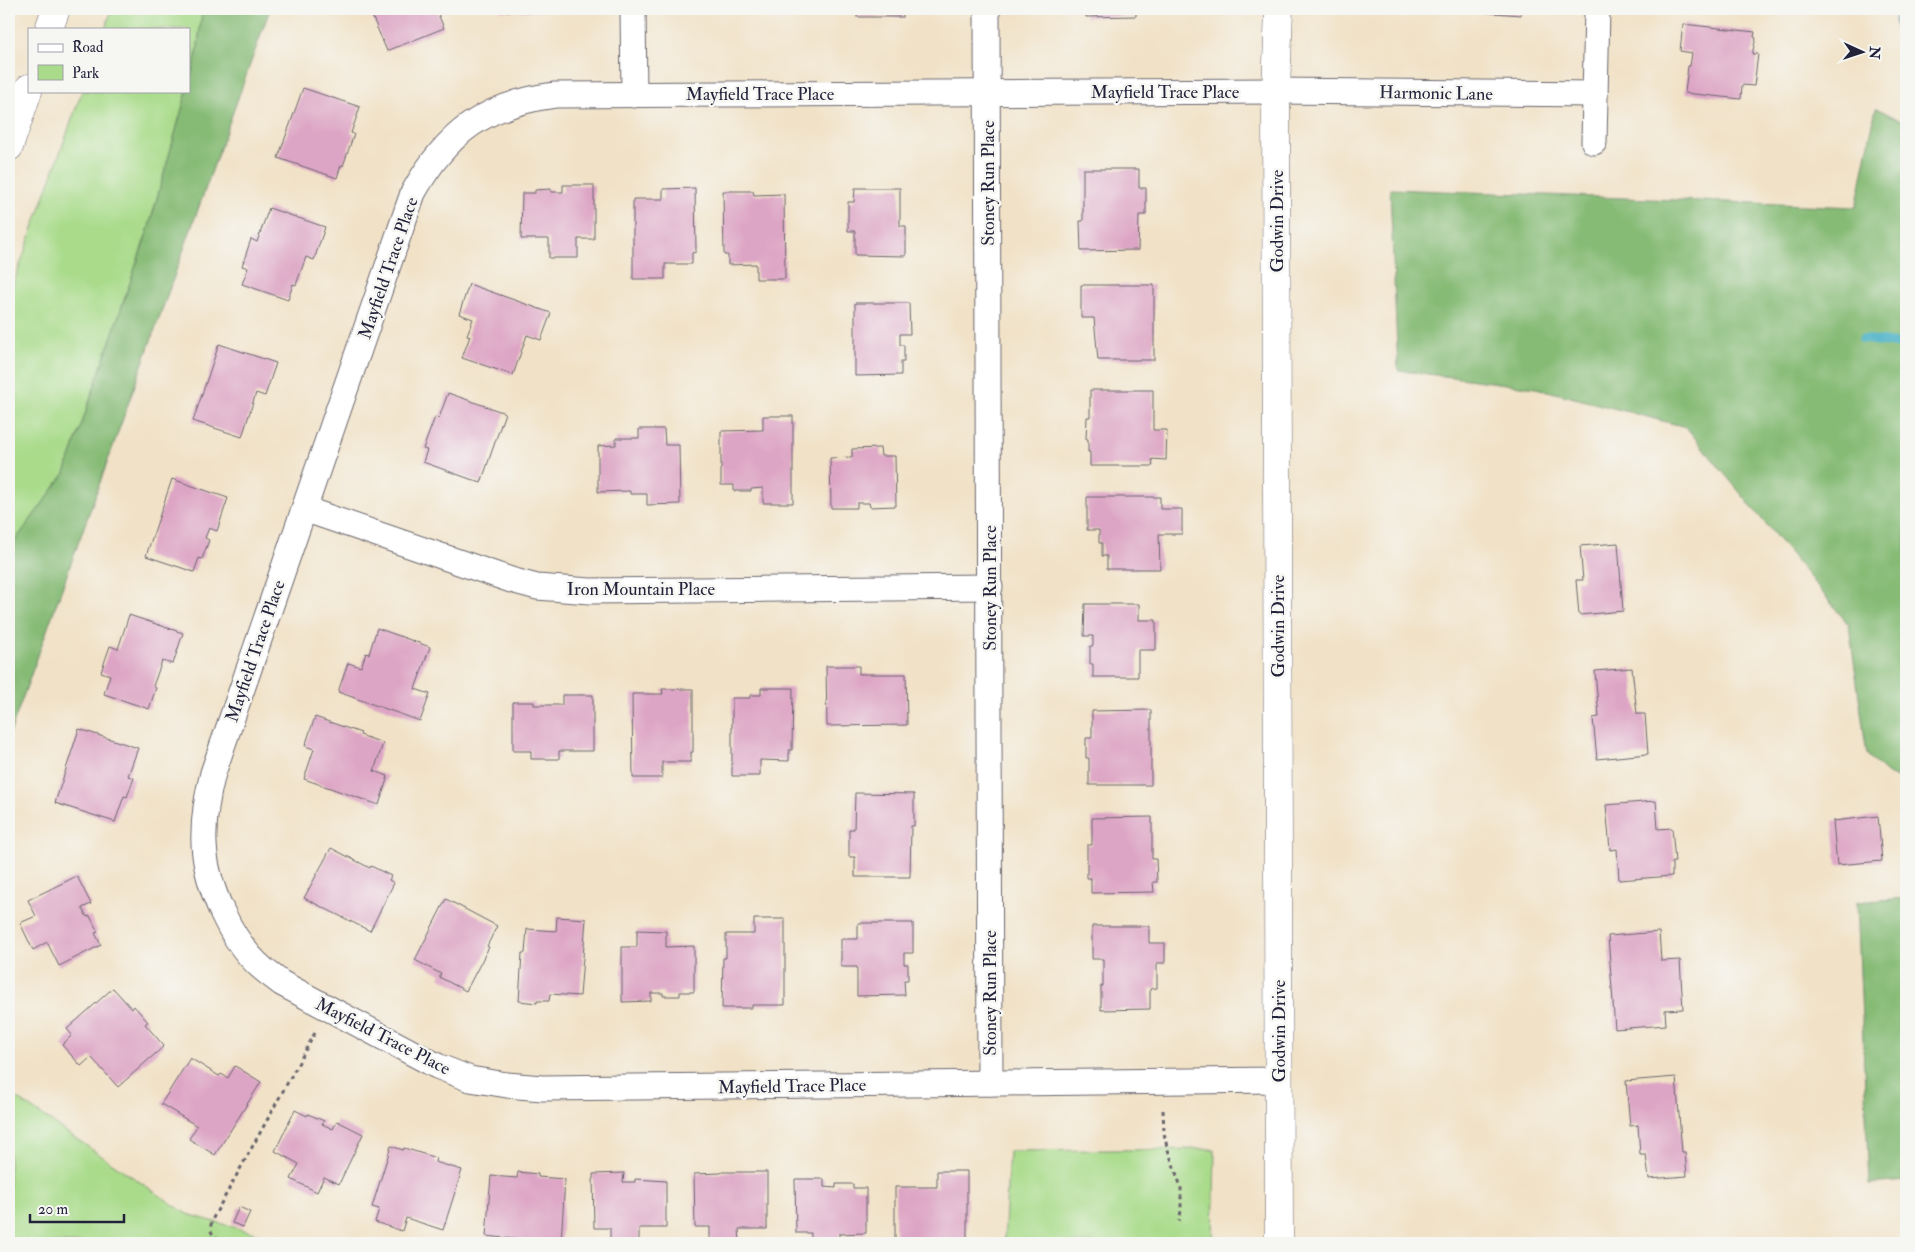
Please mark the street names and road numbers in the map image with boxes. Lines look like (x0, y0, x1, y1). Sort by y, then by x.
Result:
street label: Mayfield Trace Place (1091, 81, 1240, 104)
street label: Harmonic Lane (1379, 81, 1494, 106)
street label: Mayfield Trace Place (686, 83, 835, 106)
street label: Stoney Run Place (977, 120, 1000, 246)
street label: Godwin Drive (1266, 169, 1289, 272)
street label: Mayfield Trace Place (353, 194, 424, 342)
street label: Stoney Run Place (979, 525, 1002, 651)
street label: Godwin Drive (1267, 574, 1290, 677)
street label: Mayfield Trace Place (220, 577, 291, 725)
street label: Iron Mountain Place (567, 578, 716, 601)
street label: Stoney Run Place (979, 930, 1002, 1056)
street label: Godwin Drive (1268, 979, 1291, 1082)
street label: Mayfield Trace Place (311, 992, 455, 1081)
street label: Mayfield Trace Place (718, 1074, 867, 1099)

